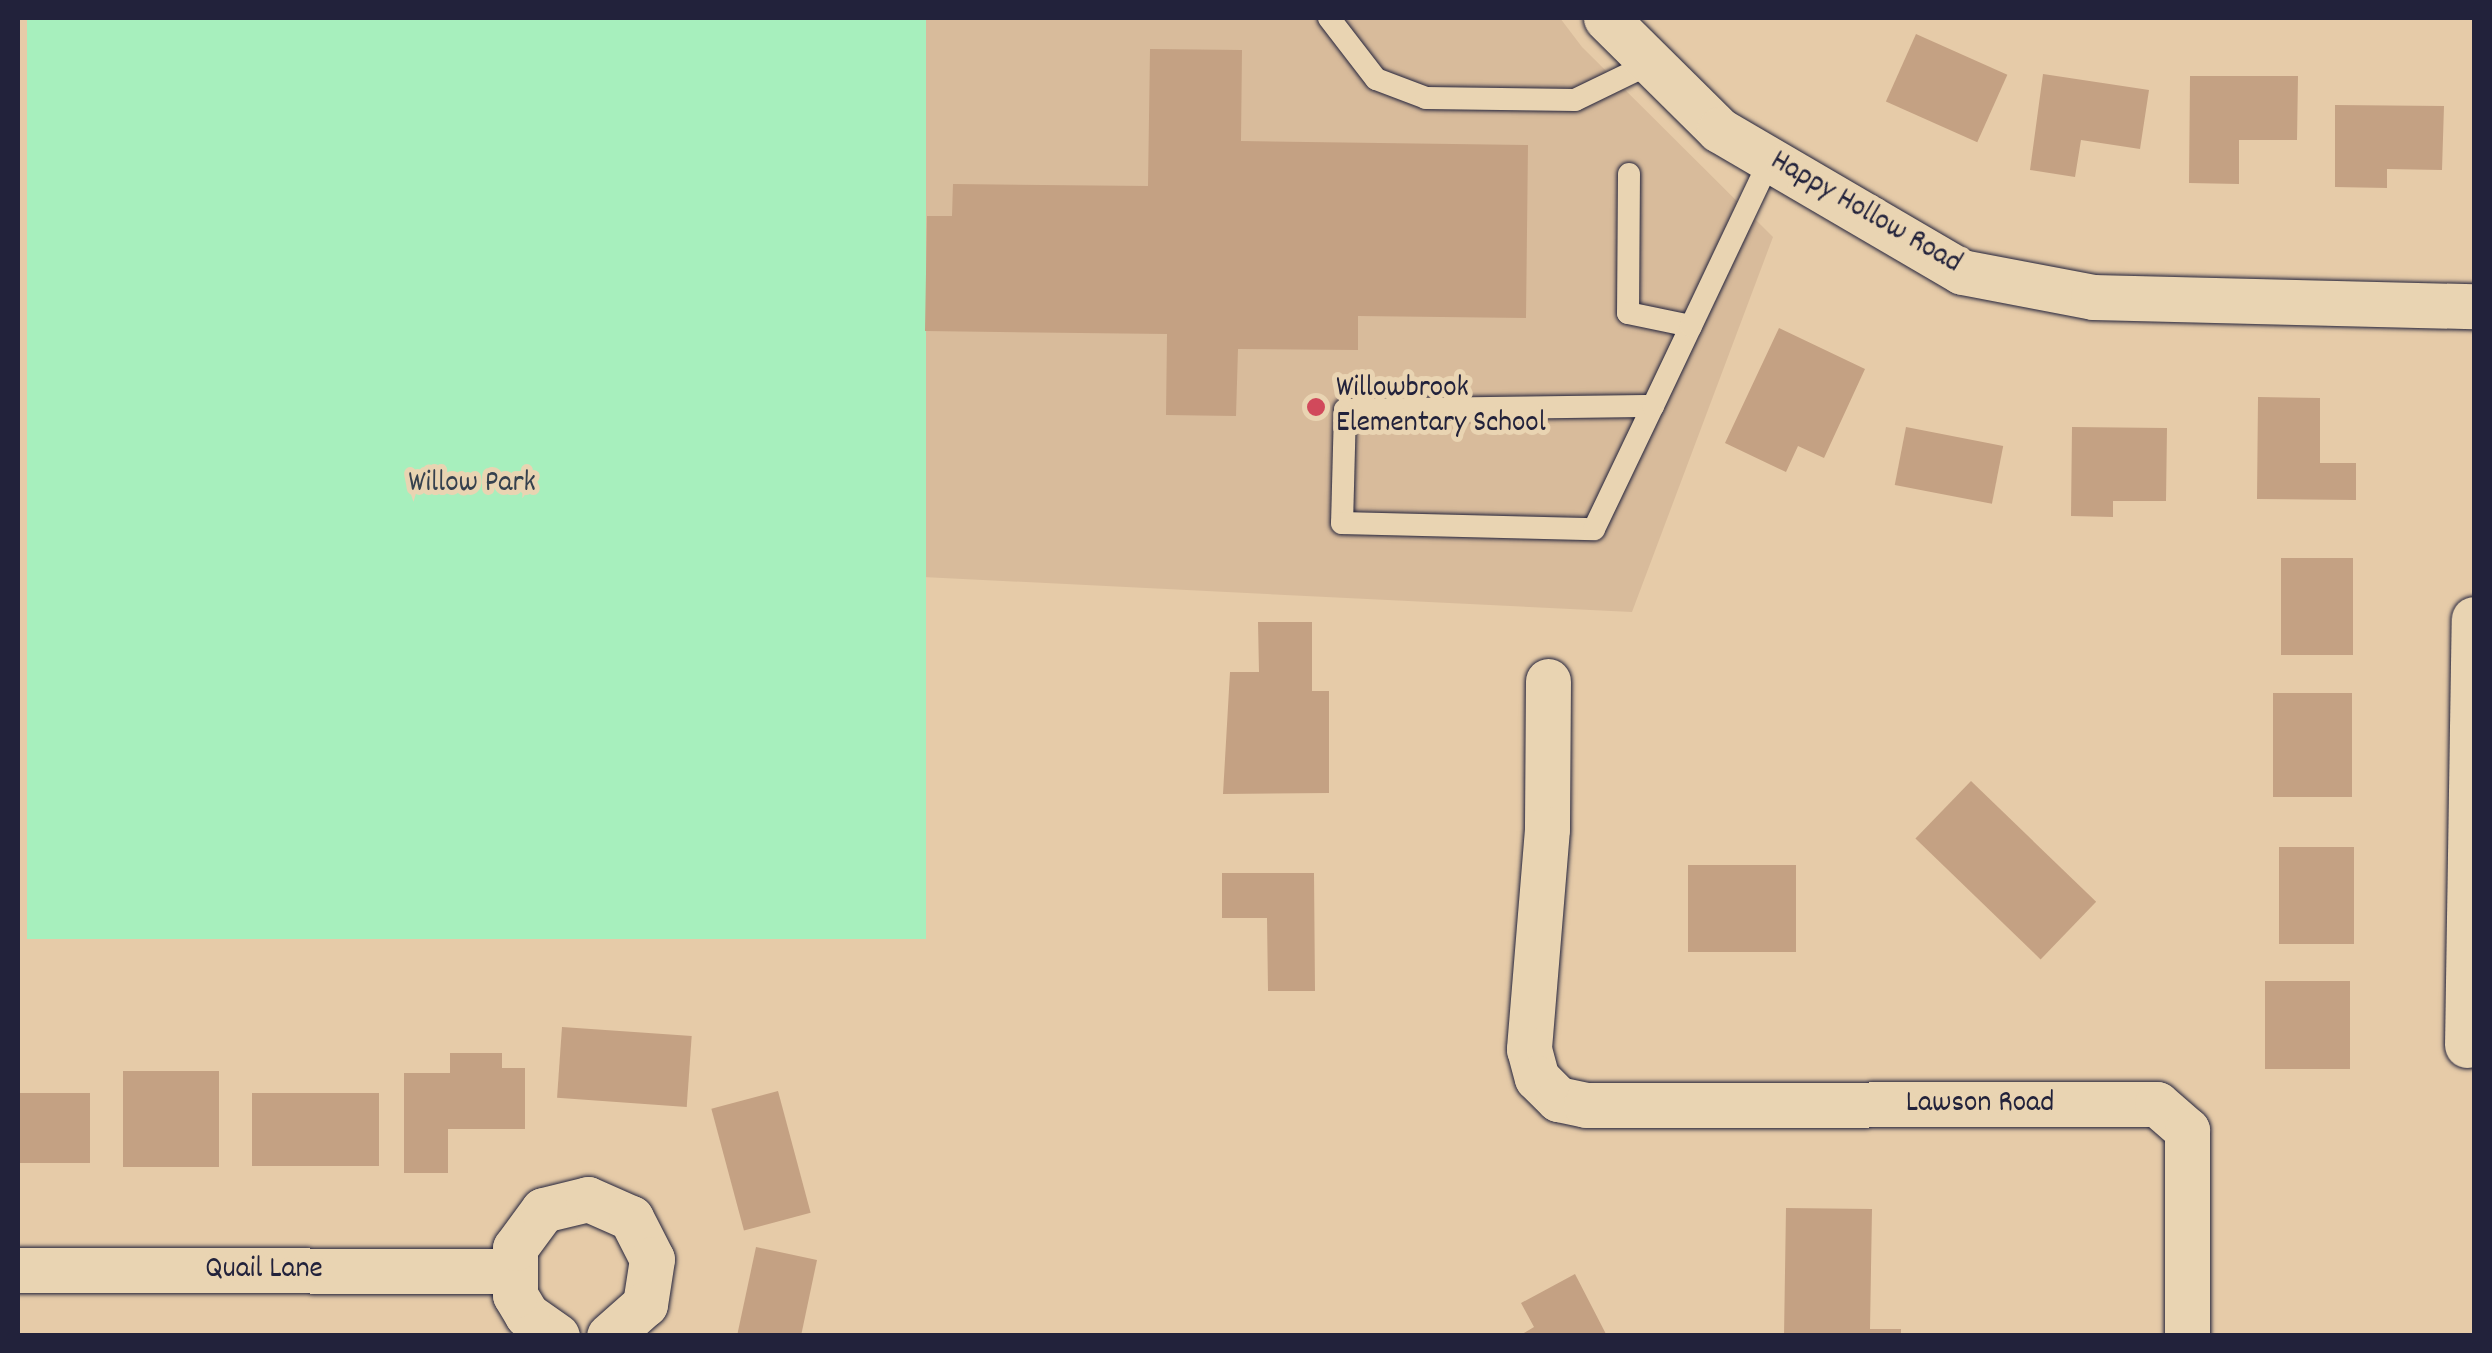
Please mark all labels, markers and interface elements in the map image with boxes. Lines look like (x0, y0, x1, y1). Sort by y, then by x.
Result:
street label: Happy Hollow Road (1763, 145, 1967, 283)
place label: Willowbrook Elementary School (1336, 372, 1546, 442)
marker: Willowbrook Elementary School (1305, 396, 1327, 418)
park label: Willow Park (408, 467, 536, 503)
street label: Lawson Road (1906, 1087, 2054, 1123)
street label: Quail Lane (205, 1253, 323, 1289)

